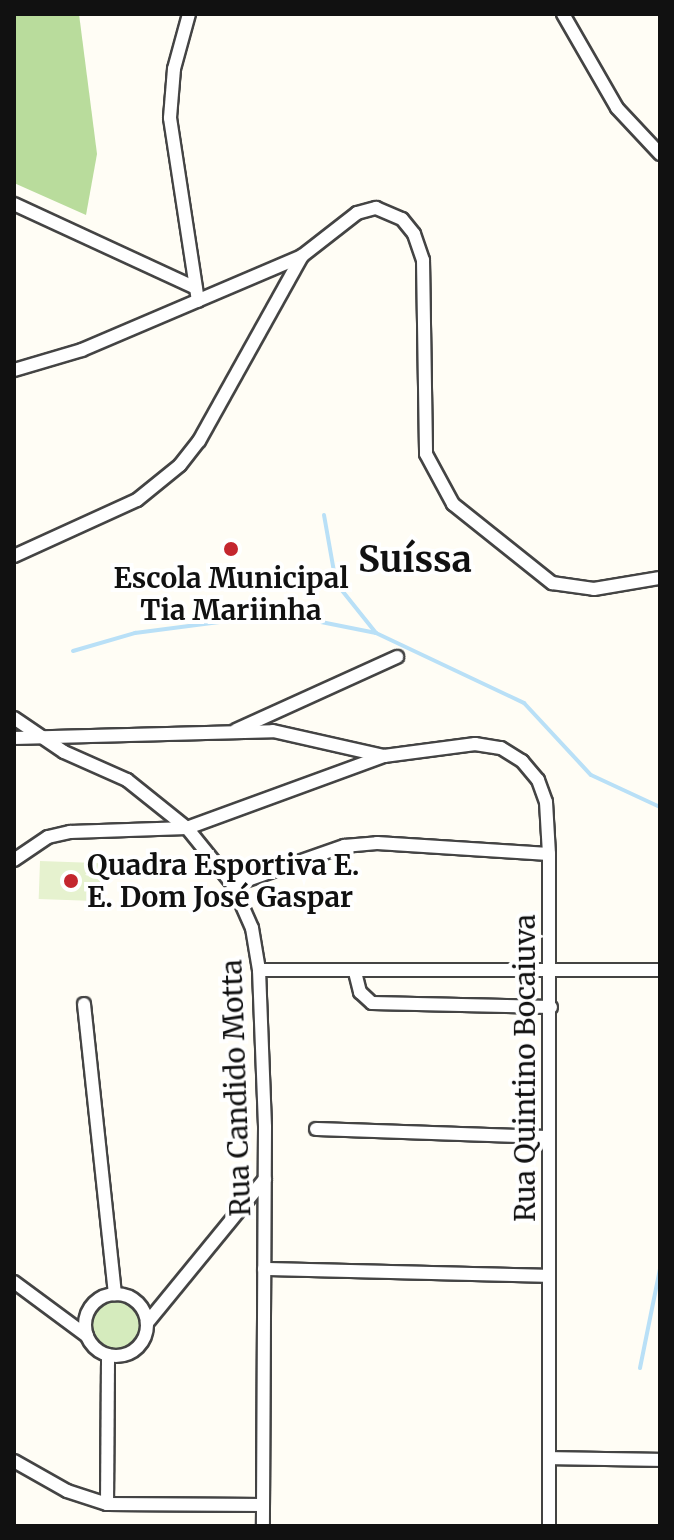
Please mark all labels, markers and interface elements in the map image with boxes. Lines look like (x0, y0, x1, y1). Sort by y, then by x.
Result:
district label: Suíssa (358, 538, 472, 582)
marker: Escola Municipal Tia Mariinha (222, 540, 240, 558)
place label: Escola Municipal Tia Mariinha (113, 561, 349, 627)
place label: Quadra Esportiva E. E. Dom José Gaspar (87, 848, 360, 914)
marker: Quadra Esportiva E. E. Dom José Gaspar (62, 872, 80, 890)
street label: Rua Quintino Bocaiuva (508, 914, 542, 1222)
street label: Rua Candido Motta (215, 959, 257, 1217)

